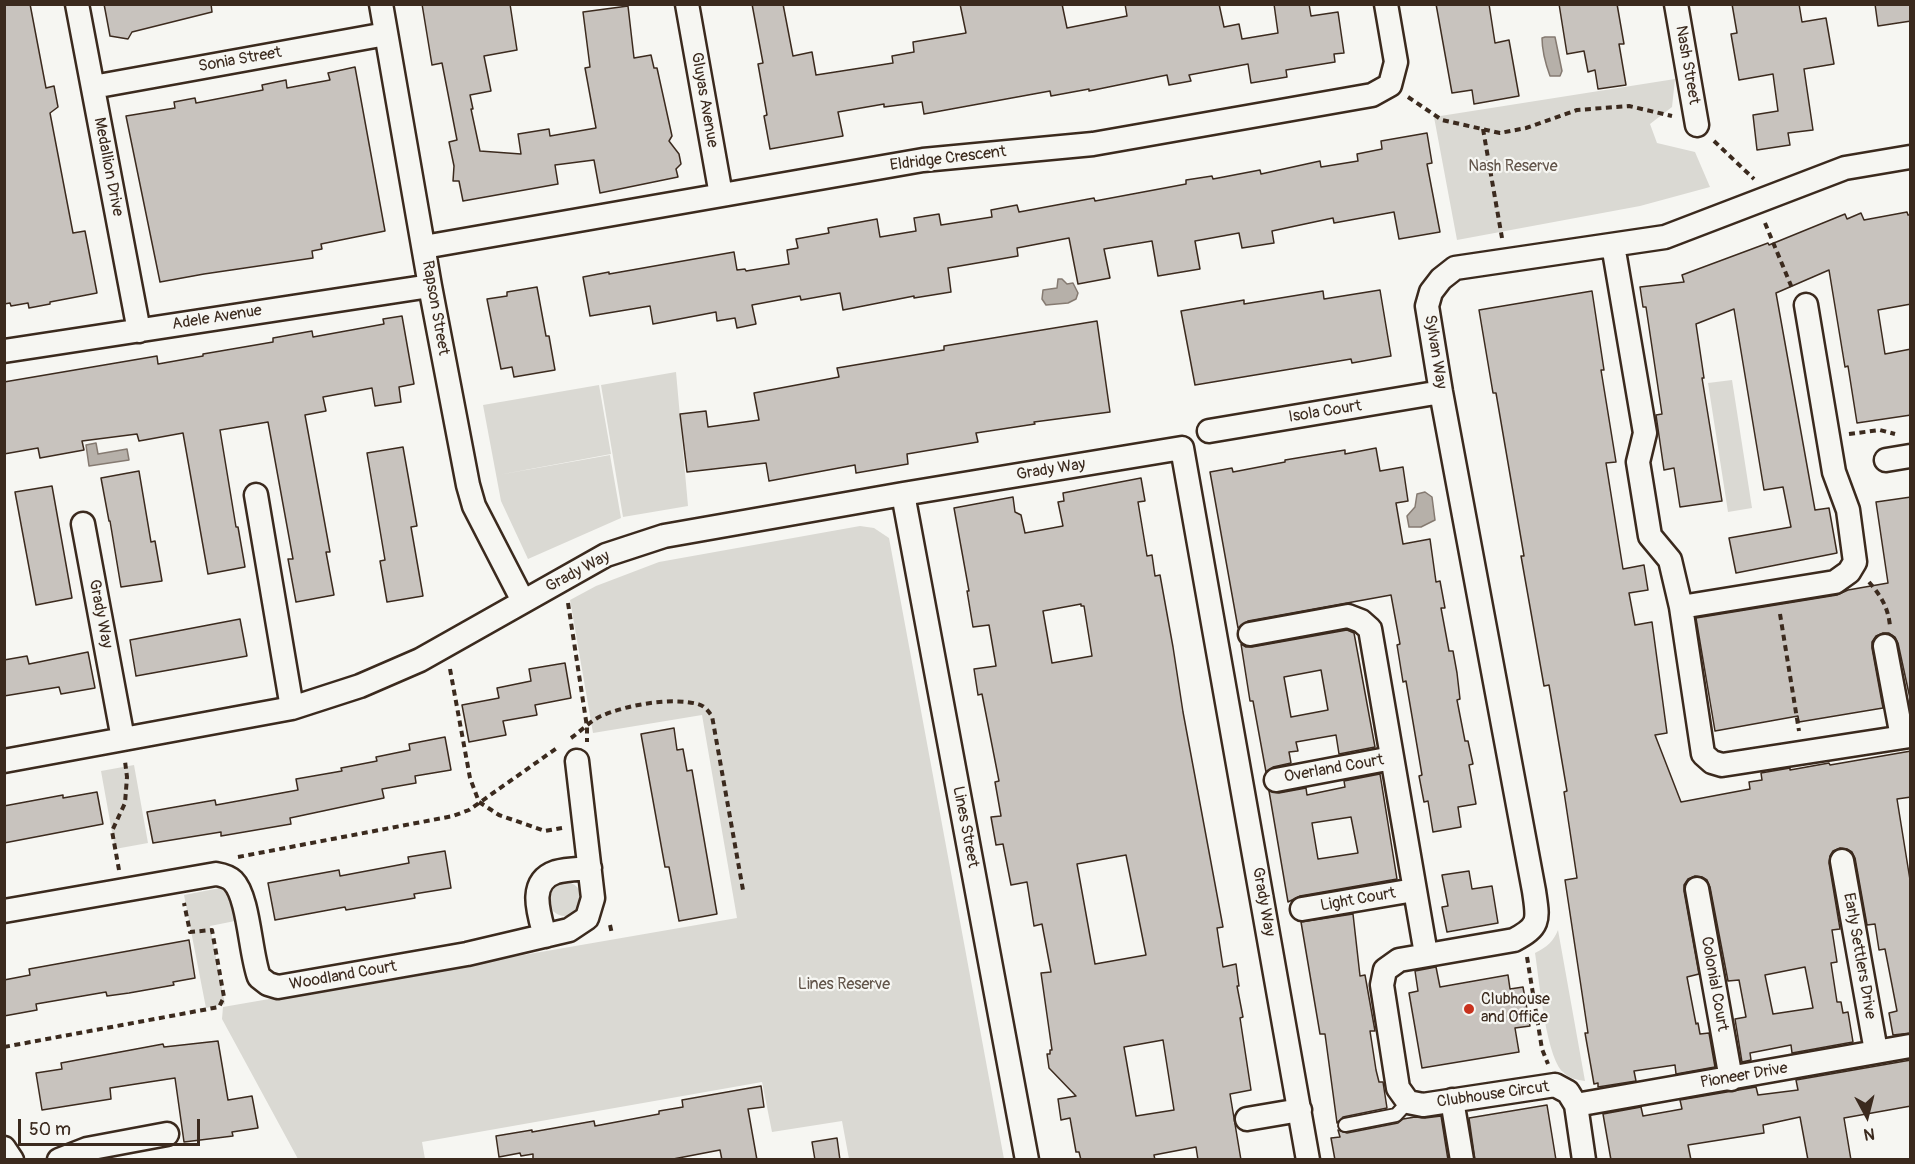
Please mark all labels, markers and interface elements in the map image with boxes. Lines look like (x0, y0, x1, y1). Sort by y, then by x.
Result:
street label: Nash Street (1671, 24, 1703, 106)
street label: Sonia Street (197, 43, 283, 77)
street label: Gluyas Avenue (686, 51, 722, 149)
street label: Medallion Drive (89, 116, 127, 218)
street label: Eldridge Crescent (889, 142, 1007, 176)
park label: Nash Reserve (1468, 157, 1558, 177)
street label: Rapson Street (417, 259, 453, 357)
street label: Adele Avenue (171, 301, 263, 335)
street label: Sylvan Way (1420, 314, 1450, 390)
street label: Isola Court (1287, 397, 1363, 427)
street label: Grady Way (1015, 455, 1087, 485)
street label: Grady Way (543, 547, 613, 597)
street label: Grady Way (84, 578, 116, 650)
street label: Overland Court (1283, 751, 1385, 787)
street label: Lines Street (948, 785, 982, 869)
street label: Grady Way (1247, 866, 1279, 938)
street label: Light Court (1319, 884, 1397, 916)
street label: Early Settlers Drive (1838, 891, 1880, 1021)
street label: Colonial Court (1696, 935, 1732, 1033)
street label: Woodland Court (288, 957, 398, 995)
park label: Lines Reserve (798, 975, 890, 995)
place label: Clubhouse and Office (1481, 990, 1550, 1028)
marker: Clubhouse and Office (1462, 1002, 1476, 1016)
street label: Pioneer Drive (1699, 1059, 1789, 1093)
street label: Clubhouse Circut (1436, 1078, 1550, 1112)
north arrow (1837, 1086, 1897, 1146)
scale bar (21, 1107, 202, 1145)
text: 50 m (29, 1118, 71, 1141)
text: N (1863, 1123, 1876, 1144)

